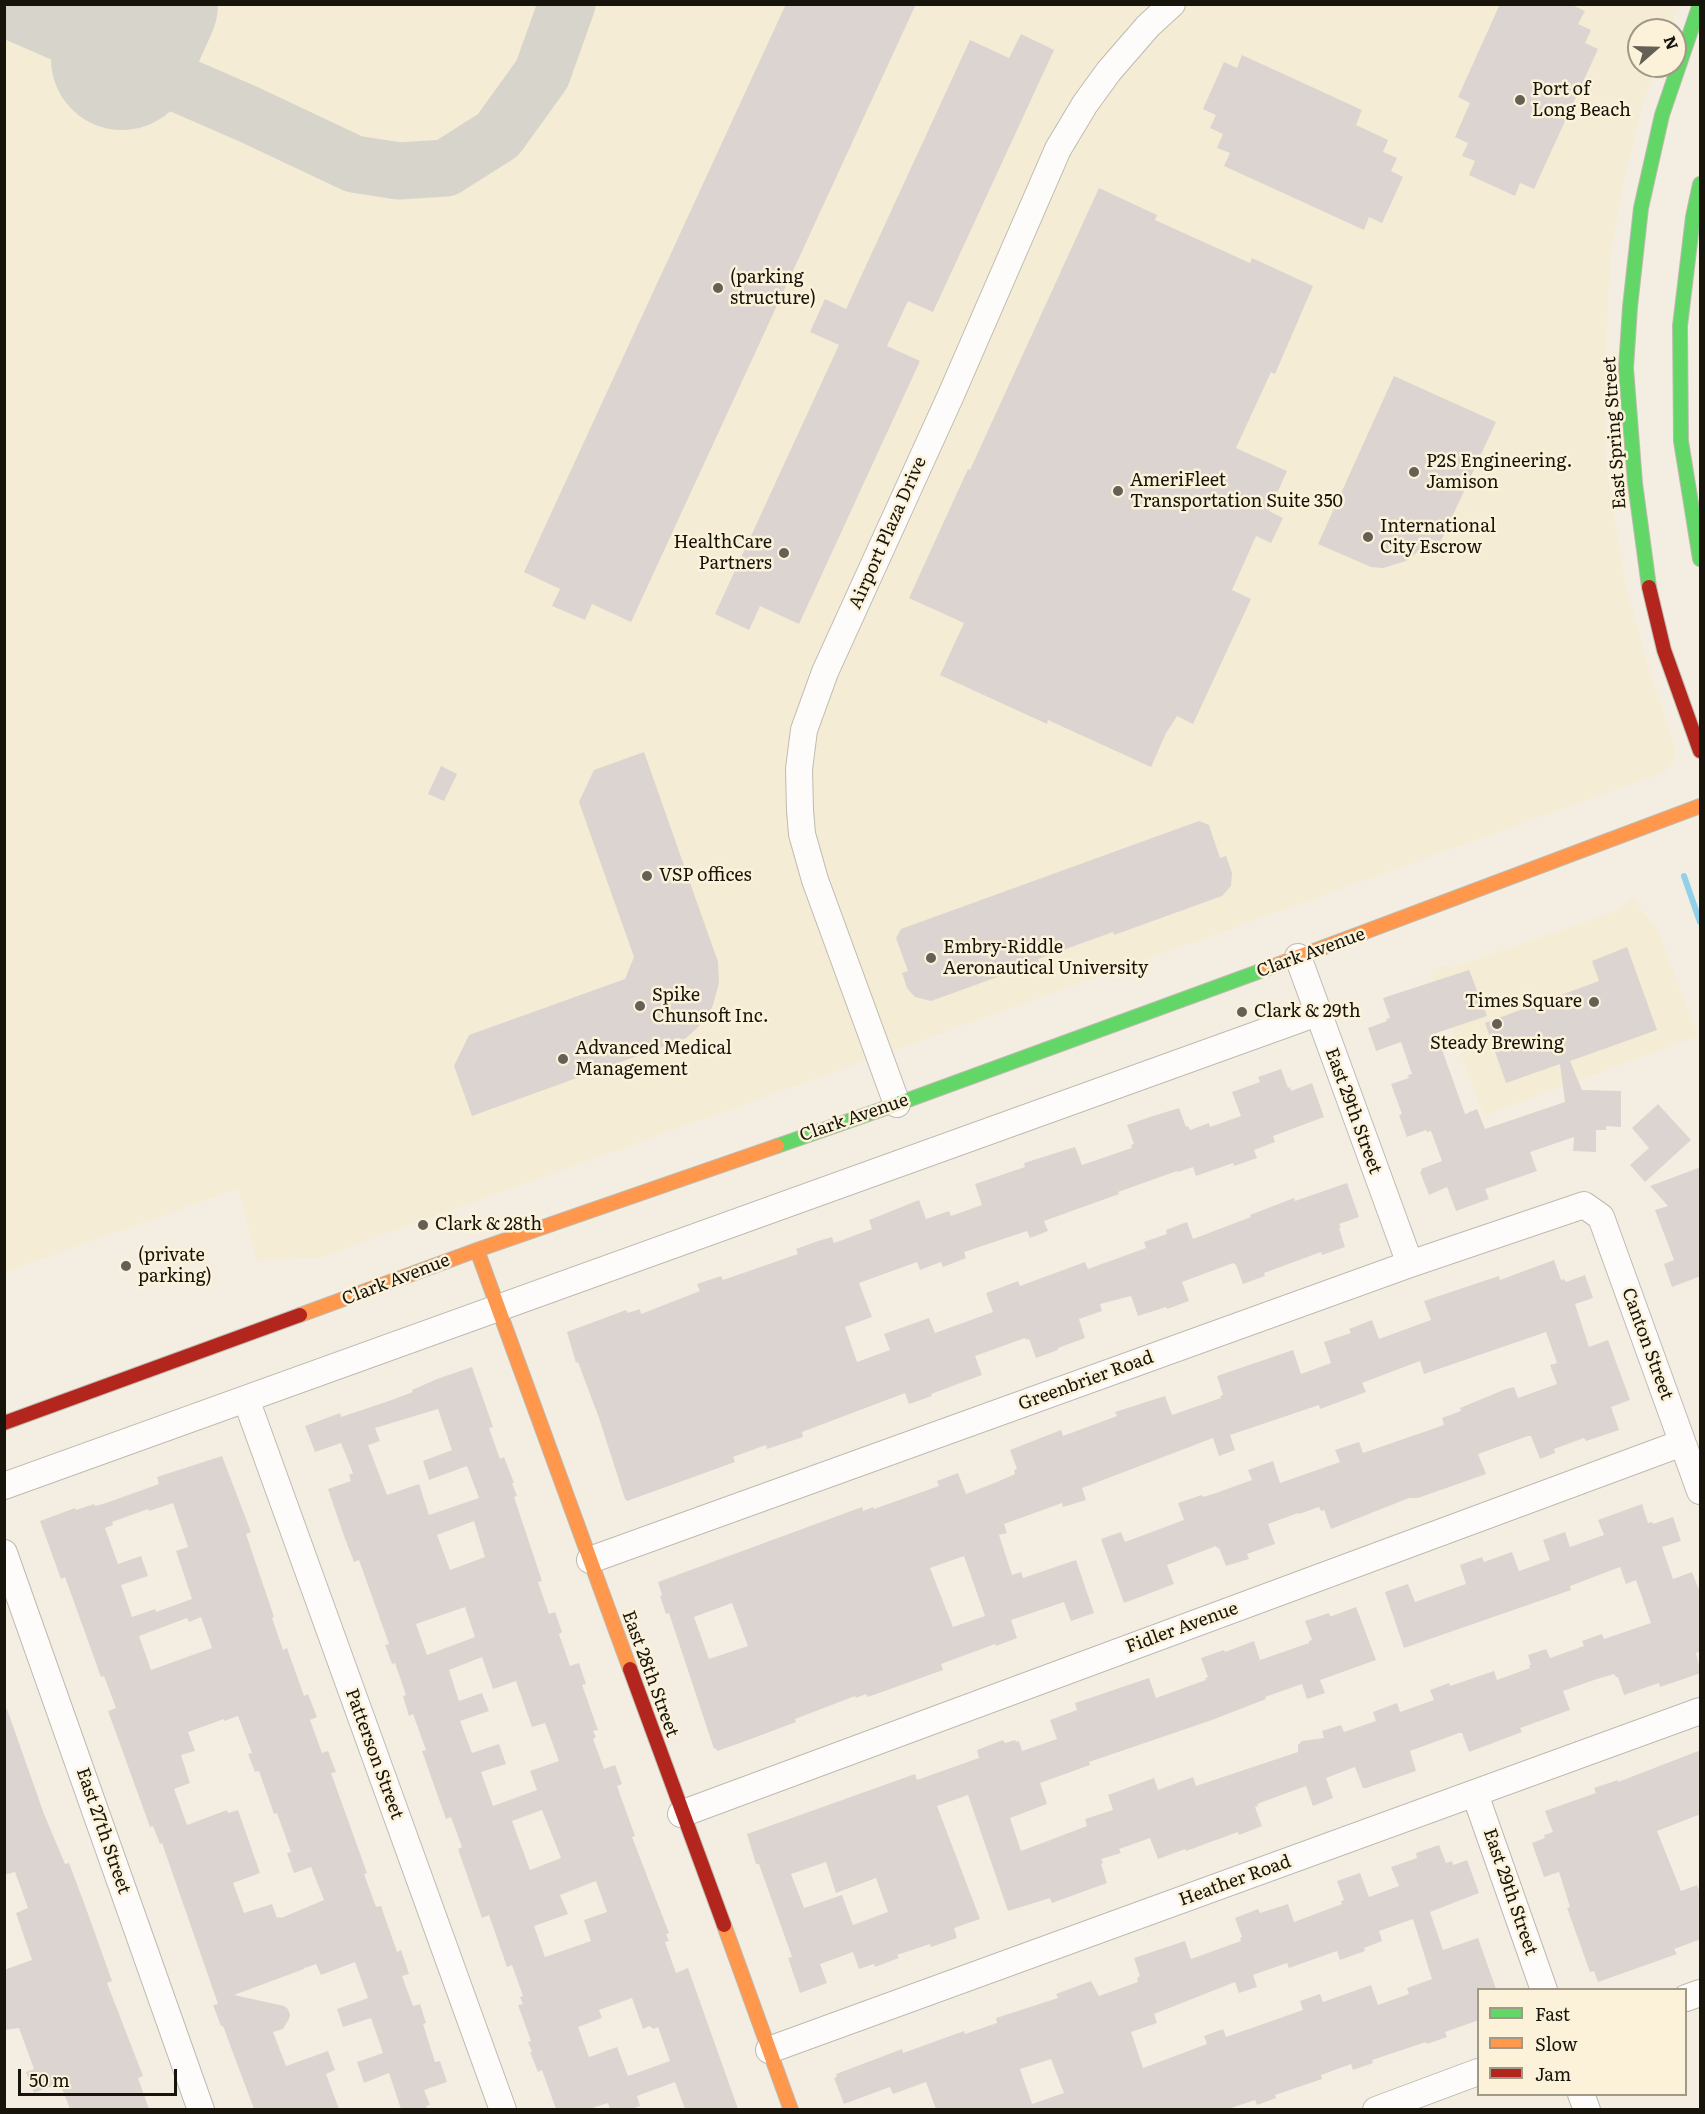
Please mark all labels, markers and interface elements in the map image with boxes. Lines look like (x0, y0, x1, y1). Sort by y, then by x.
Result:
north arrow (1627, 18, 1687, 78)
text: N (1658, 32, 1686, 53)
place label: Port of Long Beach (1532, 79, 1631, 122)
marker: Port of Long Beach (1513, 93, 1527, 107)
place label: (parking structure) (730, 267, 816, 310)
marker: (parking structure) (711, 281, 725, 295)
street label: East Spring Street (1599, 356, 1631, 510)
place label: P2S Engineering. Jamison (1426, 451, 1573, 494)
street label: Airport Plaza Drive (845, 453, 931, 613)
marker: P2S Engineering. Jamison (1407, 465, 1421, 479)
place label: AmeriFleet Transportation Suite 350 (1130, 470, 1343, 512)
marker: AmeriFleet Transportation Suite 350 (1111, 484, 1125, 498)
place label: International City Escrow (1380, 516, 1496, 558)
marker: International City Escrow (1361, 530, 1375, 544)
place label: HealthCare Partners (673, 532, 772, 574)
marker: HealthCare Partners (777, 546, 791, 560)
place label: VSP offices (659, 865, 752, 887)
marker: VSP offices (640, 869, 654, 883)
street label: Clark Avenue (1254, 923, 1368, 983)
place label: Embry-Riddle Aeronautical University (943, 937, 1148, 980)
marker: Embry-Riddle Aeronautical University (924, 951, 938, 965)
place label: Spike Chunsoft Inc. (652, 985, 769, 1028)
place label: Times Square (1465, 991, 1582, 1013)
marker: Times Square (1587, 995, 1601, 1009)
marker: Spike Chunsoft Inc. (633, 999, 647, 1013)
place label: Clark & 29th (1254, 1001, 1361, 1023)
marker: Clark & 29th (1235, 1005, 1249, 1019)
marker: Steady Brewing (1490, 1017, 1504, 1031)
place label: Steady Brewing (1430, 1033, 1564, 1055)
place label: Advanced Medical Management (575, 1038, 732, 1080)
street label: East 29th Street (1320, 1045, 1386, 1177)
marker: Advanced Medical Management (556, 1052, 570, 1066)
street label: Clark Avenue (797, 1089, 911, 1147)
place label: Clark & 28th (435, 1214, 542, 1236)
marker: Clark & 28th (416, 1218, 430, 1232)
place label: (private parking) (138, 1245, 212, 1288)
street label: Clark Avenue (339, 1250, 453, 1310)
marker: (private parking) (119, 1259, 133, 1273)
street label: Canton Street (1617, 1285, 1677, 1403)
street label: Greenbrier Road (1016, 1347, 1156, 1415)
street label: Fidler Avenue (1123, 1598, 1241, 1658)
street label: East 28th Street (617, 1608, 683, 1740)
street label: Patterson Street (340, 1686, 408, 1822)
street label: East 27th Street (71, 1765, 135, 1897)
street label: East 29th Street (1478, 1826, 1542, 1958)
street label: Heather Road (1176, 1851, 1294, 1911)
legend (1477, 1988, 1687, 2096)
text: Fast (1535, 2000, 1570, 2027)
text: Slow (1535, 2030, 1577, 2057)
scale bar (21, 2057, 180, 2095)
text: Jam (1535, 2060, 1571, 2087)
text: 50 m (29, 2066, 70, 2093)

